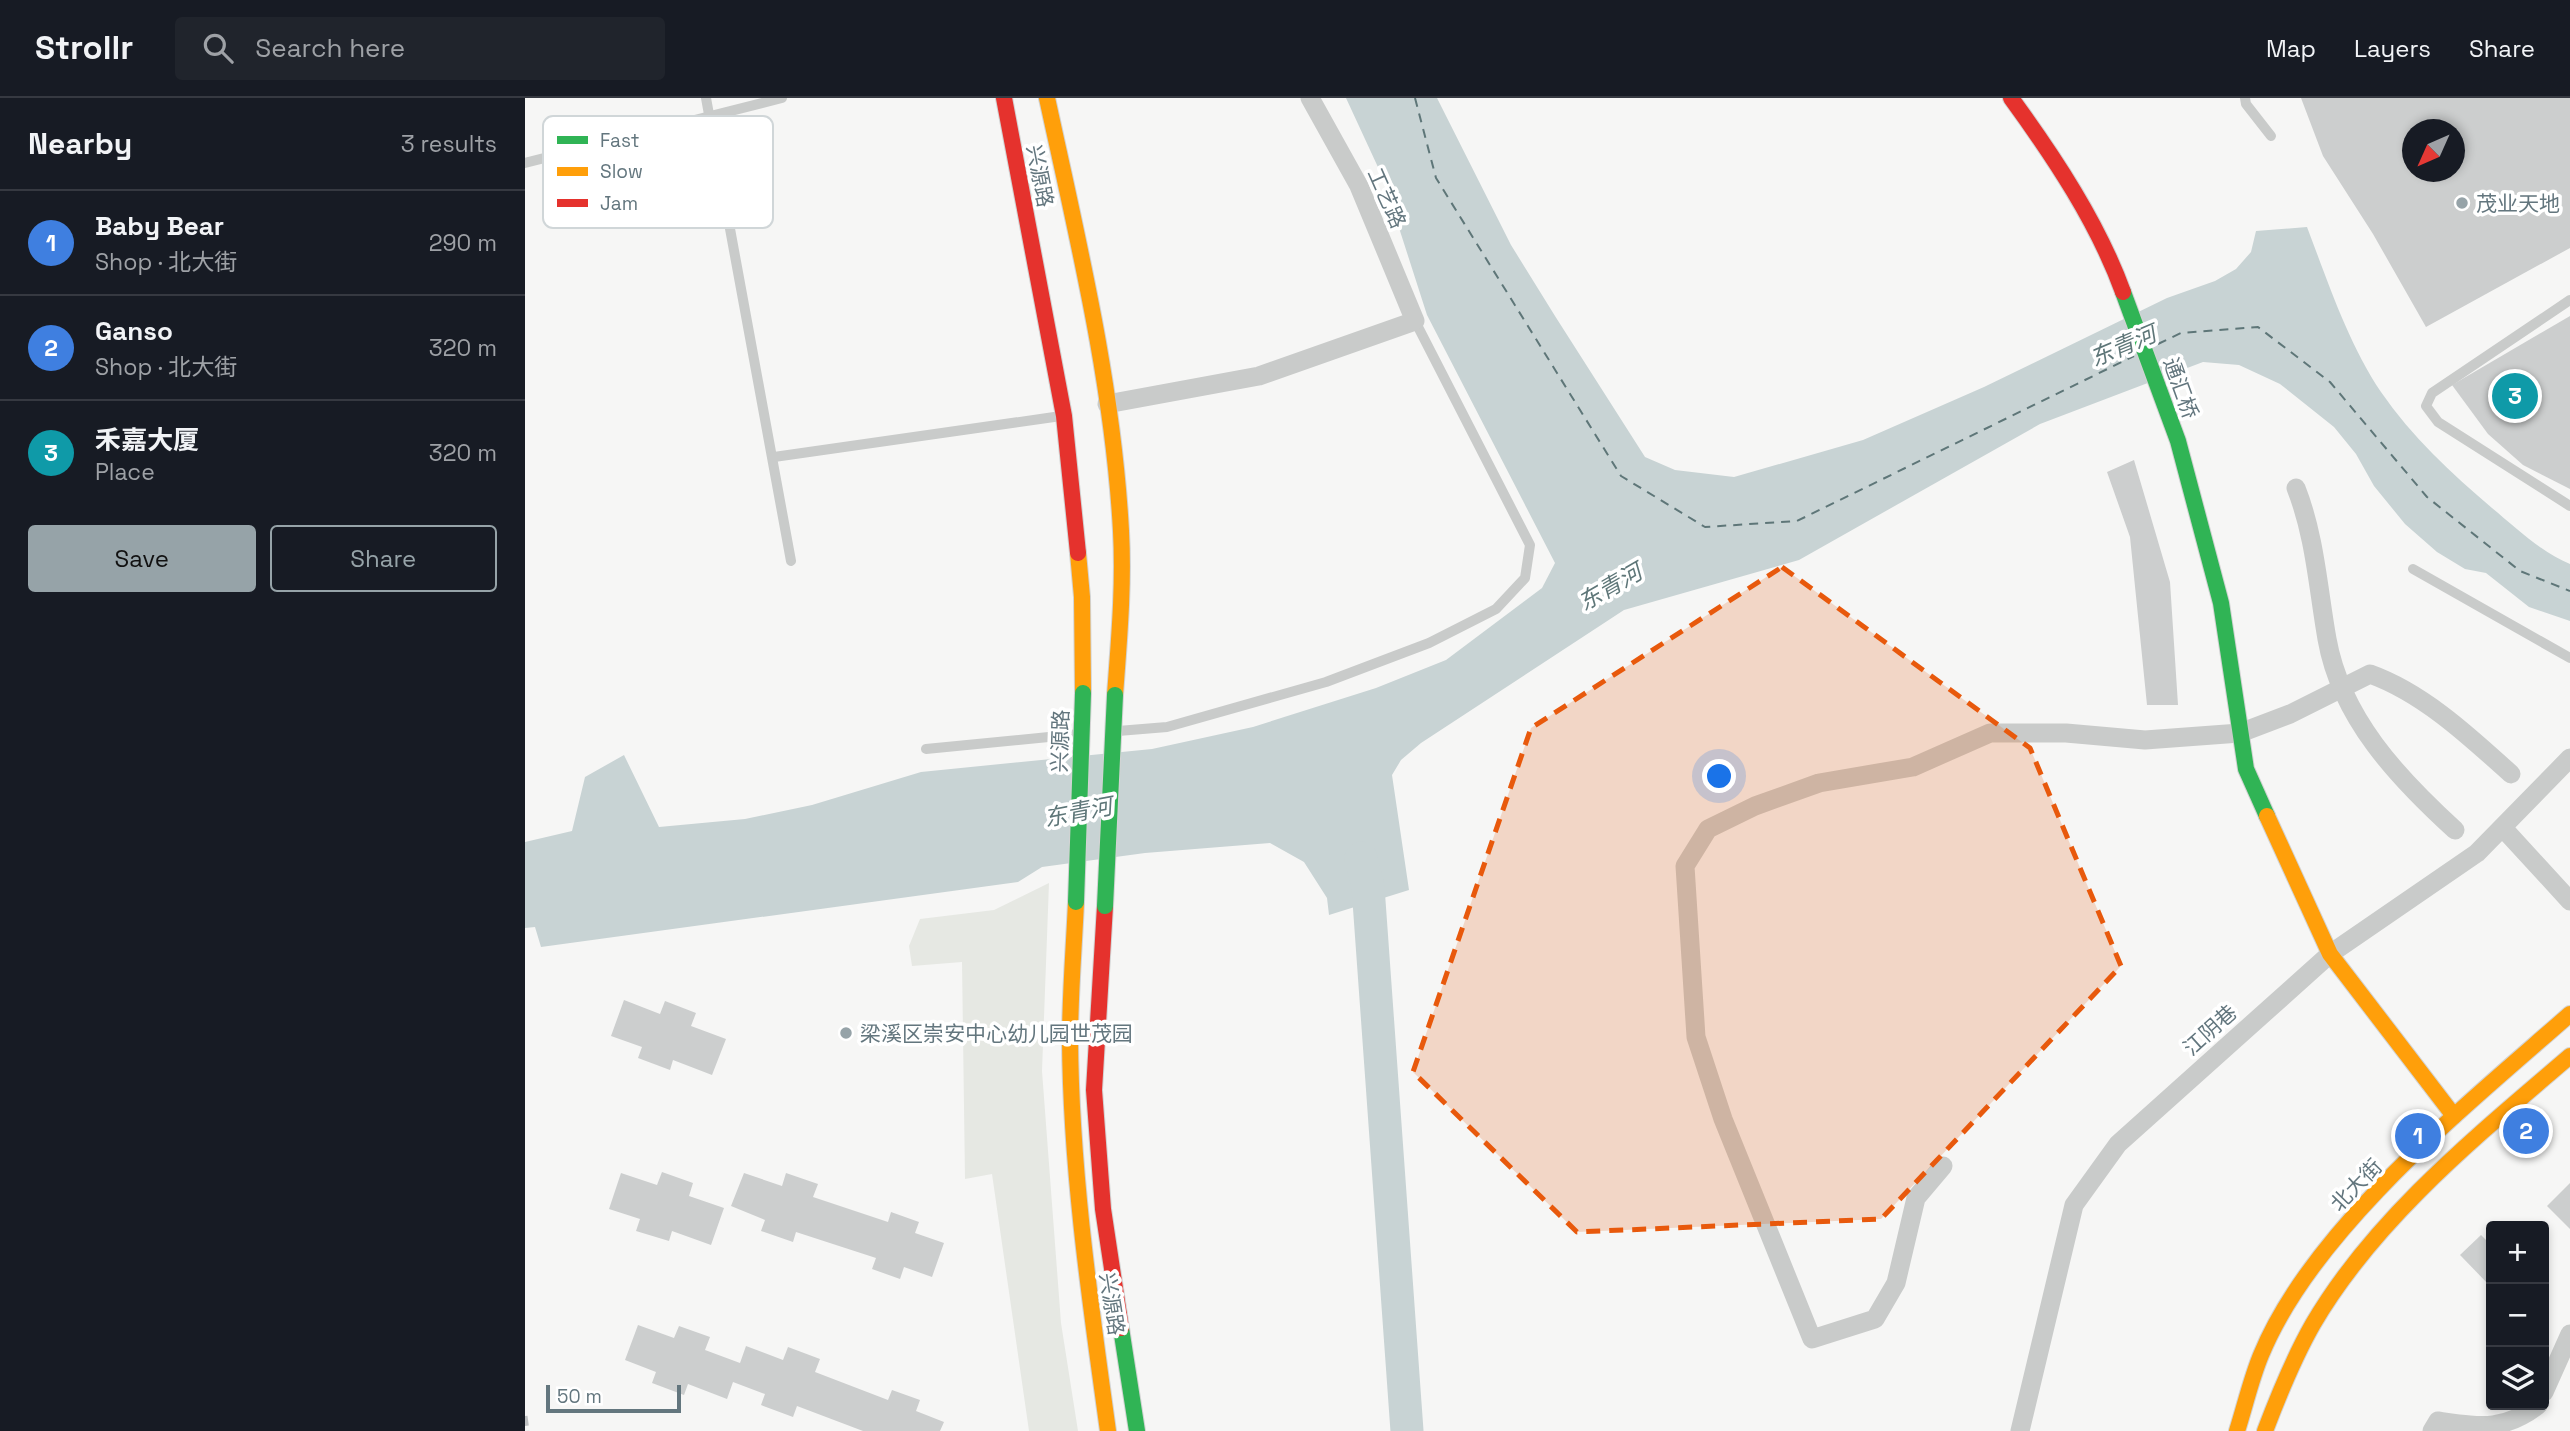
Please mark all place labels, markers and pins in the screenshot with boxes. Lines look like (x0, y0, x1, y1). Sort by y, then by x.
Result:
place label: 茂业天地 (2476, 190, 2560, 217)
marker: 茂业天地 (2454, 195, 2470, 211)
pin: 3 (2492, 370, 2538, 422)
place label: 梁溪区崇安中心幼儿园世茂园 (860, 1020, 1133, 1047)
marker: 梁溪区崇安中心幼儿园世茂园 (838, 1025, 854, 1041)
pin: 2 (2503, 1105, 2549, 1157)
pin: 1 (2395, 1110, 2441, 1162)

